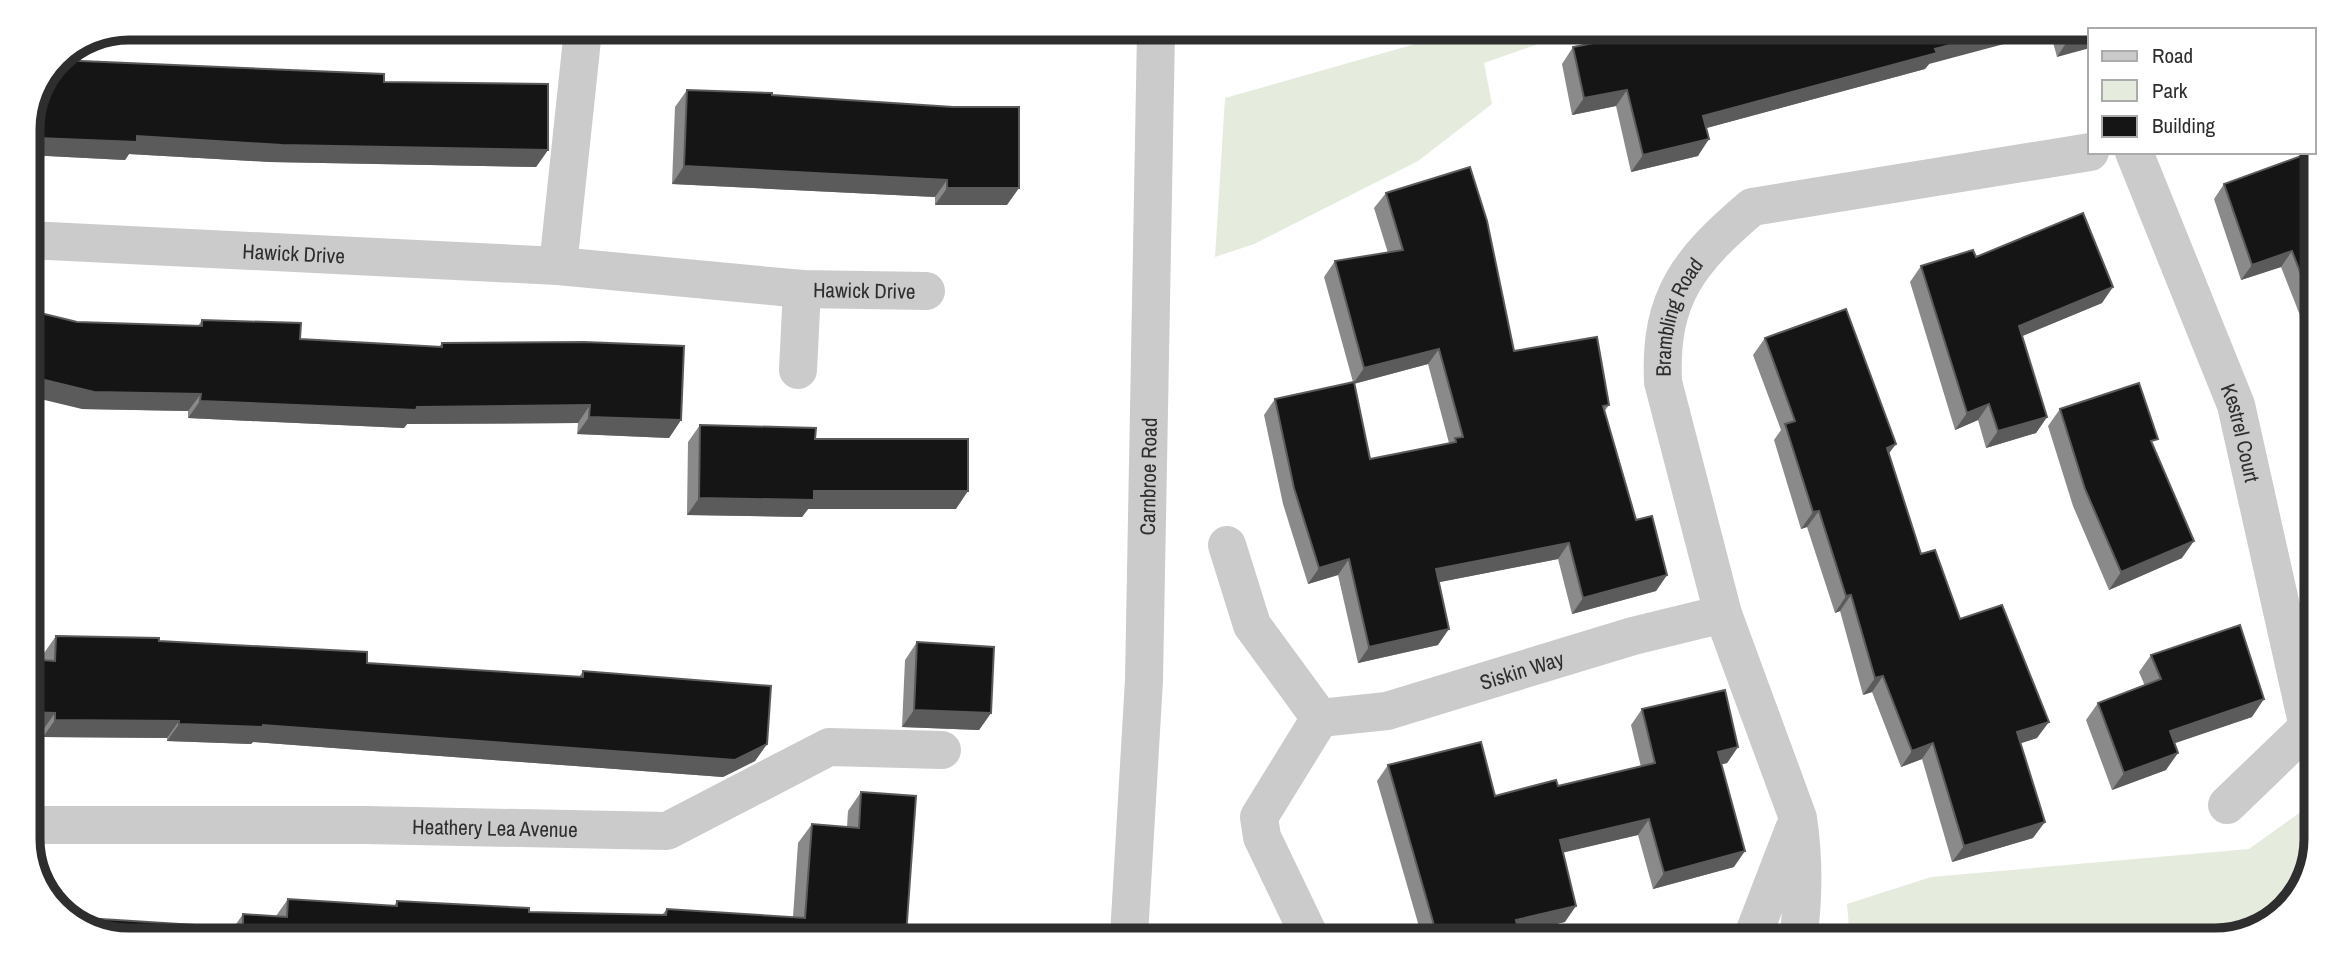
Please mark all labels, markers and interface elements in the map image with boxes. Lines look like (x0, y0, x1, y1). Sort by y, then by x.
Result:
legend (2088, 28, 2316, 154)
text: Road (2152, 41, 2193, 70)
text: Park (2152, 76, 2188, 105)
text: Building (2152, 111, 2216, 140)
street label: Hawick Drive (242, 236, 346, 270)
street label: Brambling Road (1648, 251, 1709, 377)
street label: Hawick Drive (813, 275, 916, 305)
street label: Kestrel Court (2214, 379, 2267, 485)
street label: Carnbroe Road (1132, 417, 1163, 536)
street label: Siskin Way (1476, 643, 1568, 696)
street label: Heathery Lea Avenue (412, 811, 578, 844)

